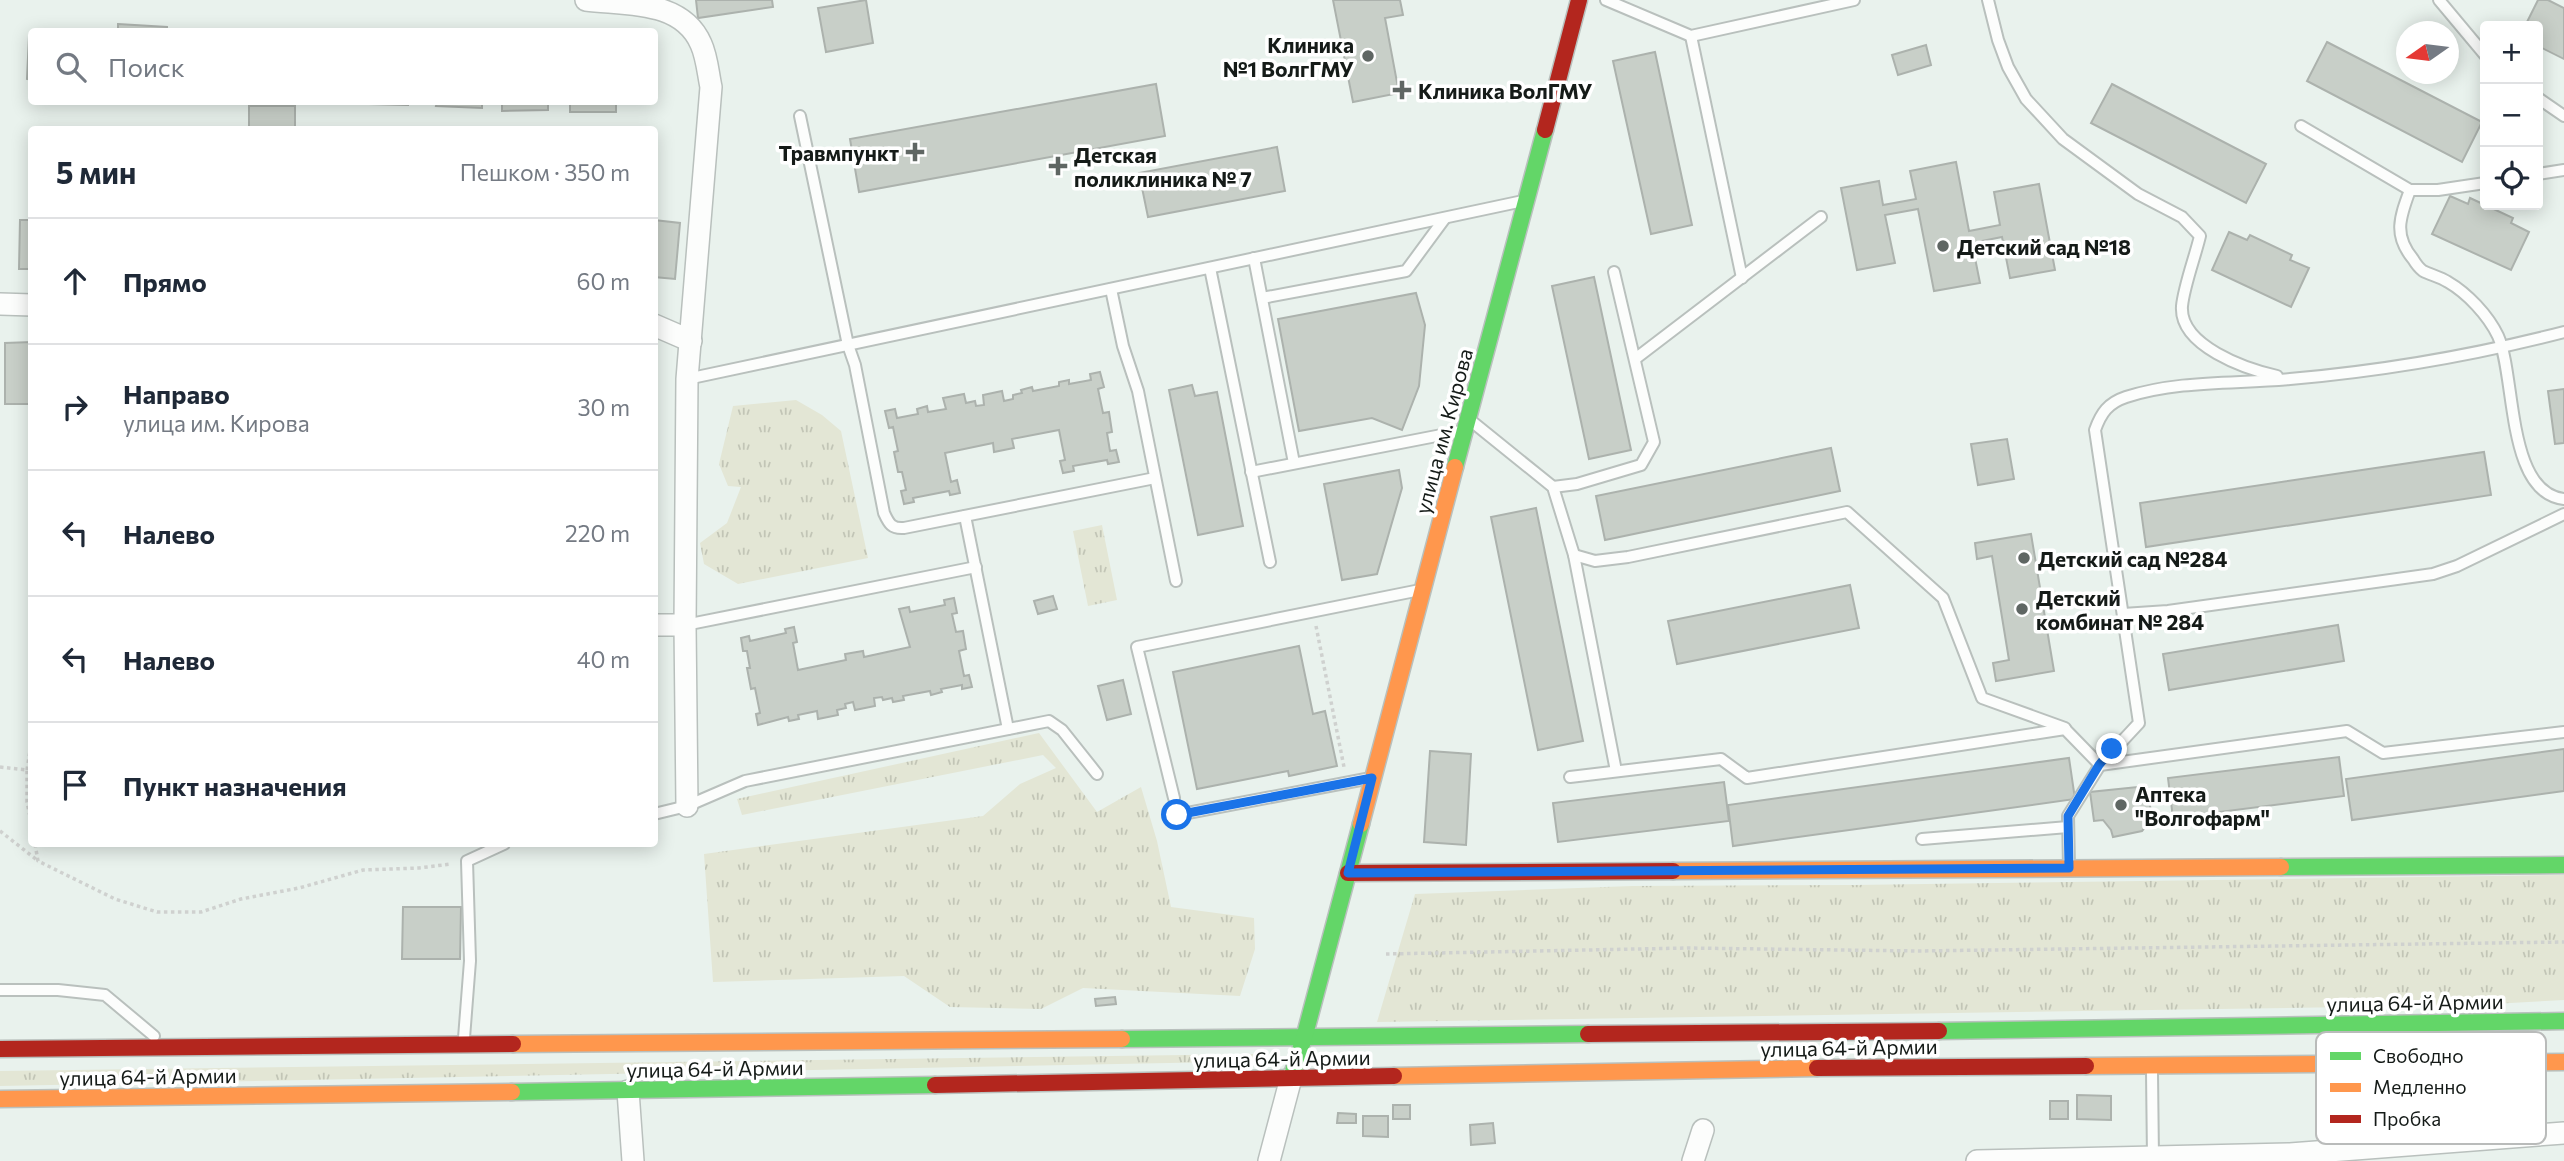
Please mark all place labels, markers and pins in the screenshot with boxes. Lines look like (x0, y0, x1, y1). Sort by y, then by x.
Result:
place label: Клиника №1 ВолгГМУ (1223, 32, 1354, 81)
marker: Клиника №1 ВолгГМУ (1360, 48, 1376, 64)
place label: Клиника ВолГМУ (1418, 78, 1593, 103)
marker: Клиника ВолГМУ (1392, 80, 1412, 100)
place label: Травмпункт (778, 140, 899, 165)
marker: Травмпункт (905, 142, 925, 162)
place label: Детская поликлиника № 7 (1074, 142, 1252, 191)
marker: Детская поликлиника № 7 (1048, 156, 1068, 176)
place label: Детский сад №18 (1957, 234, 2131, 259)
marker: Детский сад №18 (1935, 238, 1951, 254)
place label: Детский сад №284 (2038, 546, 2227, 571)
marker: Детский сад №284 (2016, 550, 2032, 566)
place label: Детский комбинат № 284 (2036, 585, 2204, 634)
marker: Детский комбинат № 284 (2014, 601, 2030, 617)
place label: Аптека "Волгофарм" (2135, 781, 2270, 830)
marker: Аптека "Волгофарм" (2113, 797, 2129, 813)

